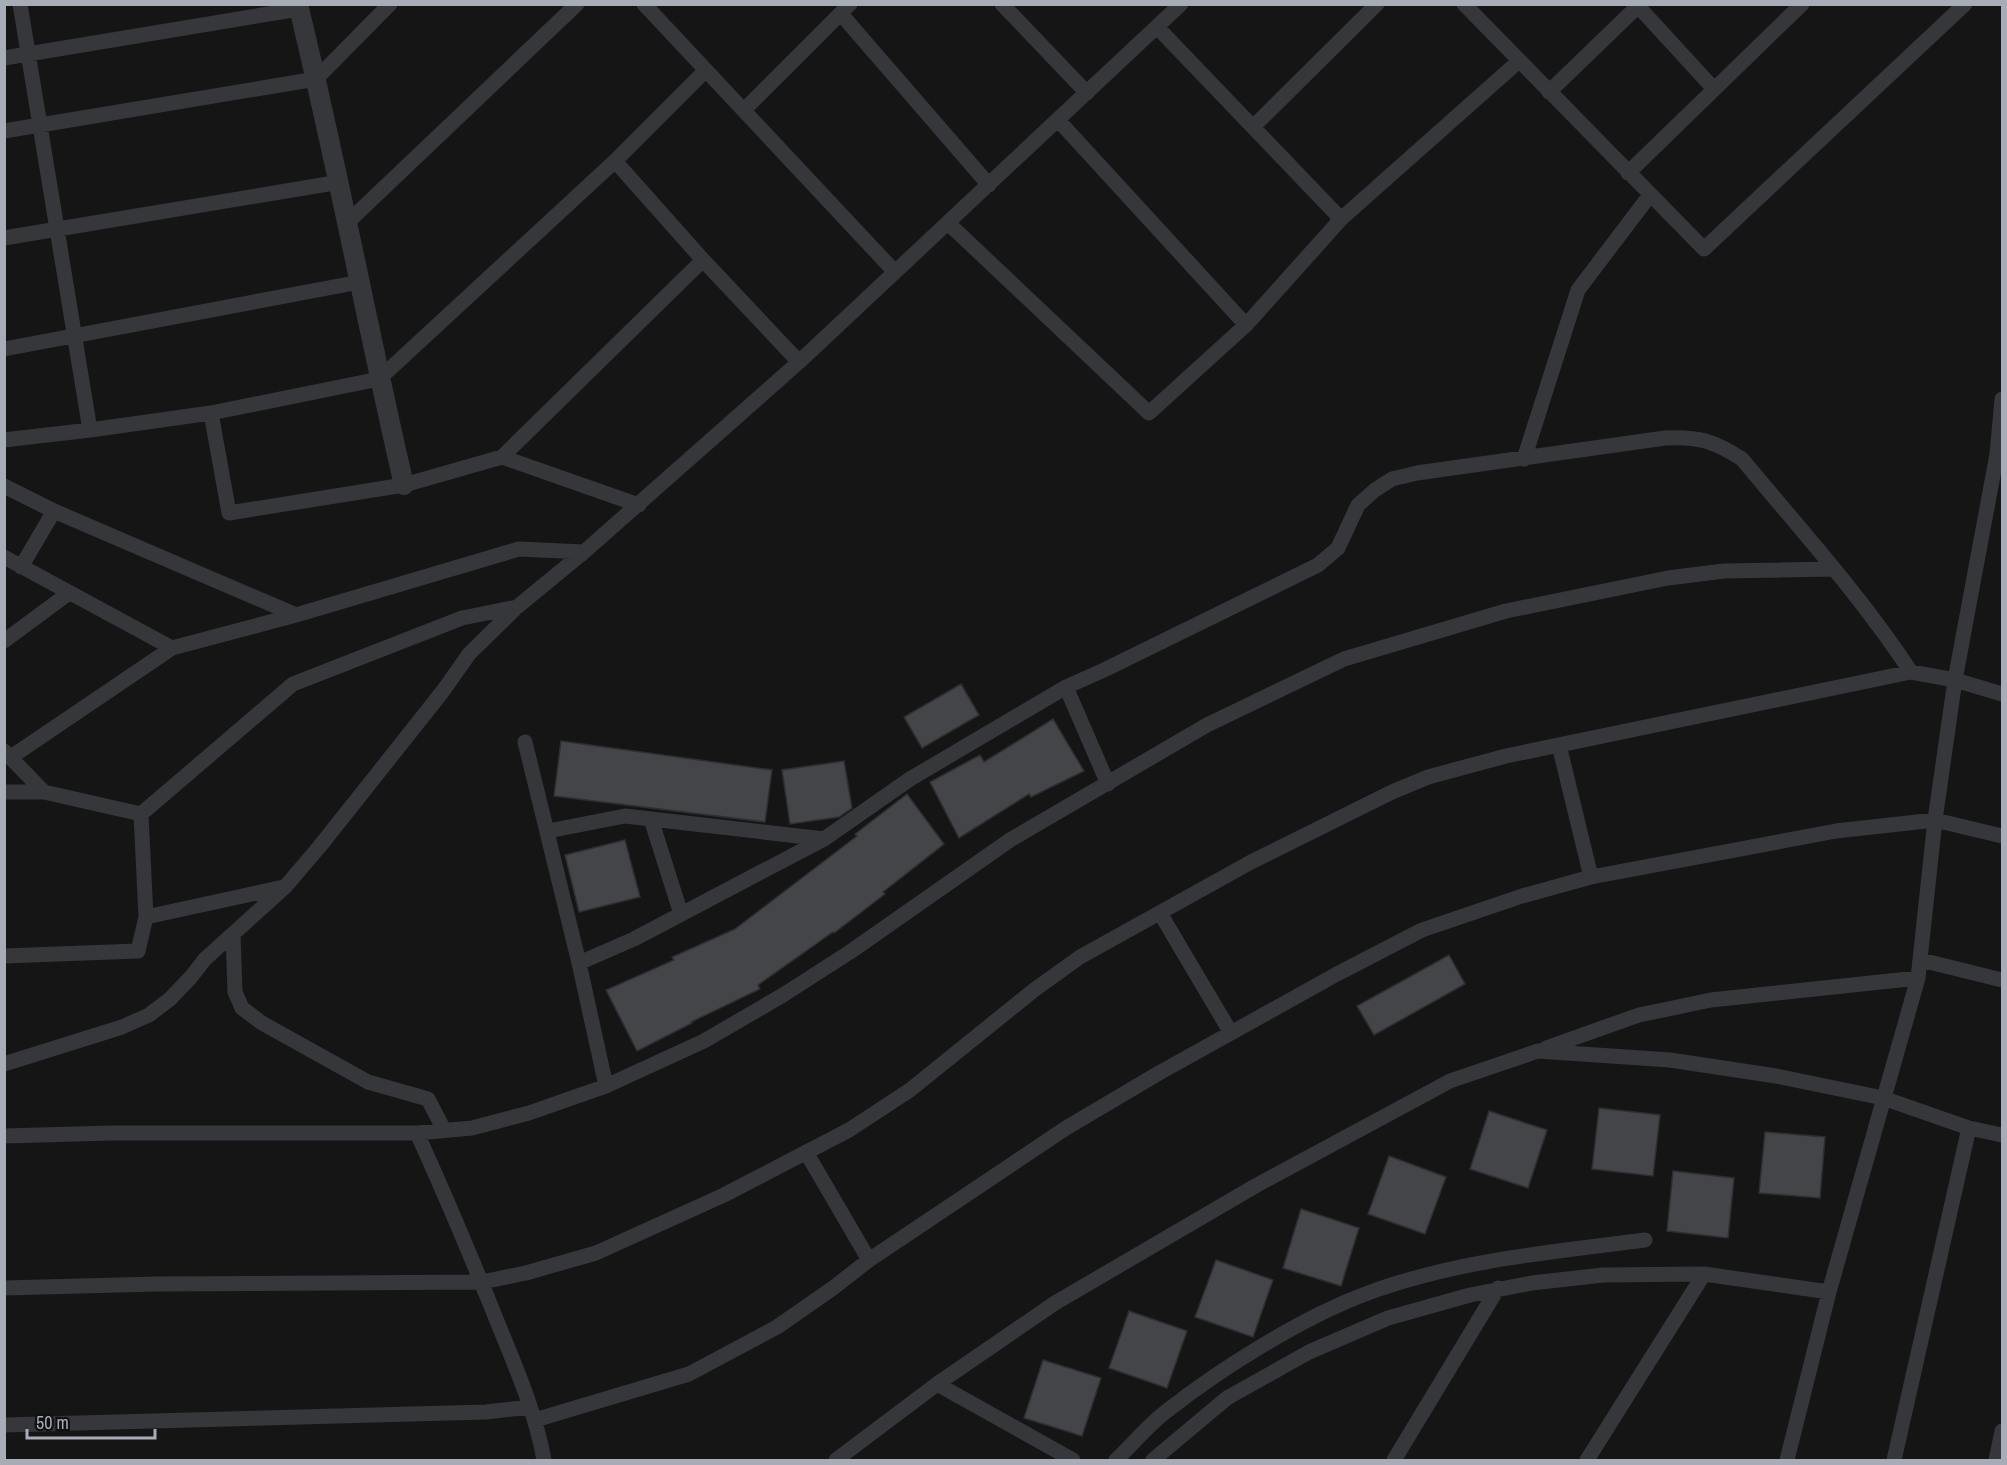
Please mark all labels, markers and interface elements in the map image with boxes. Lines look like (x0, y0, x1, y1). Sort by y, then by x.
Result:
scale bar (27, 1402, 154, 1440)
text: 50 m (36, 1410, 69, 1435)

